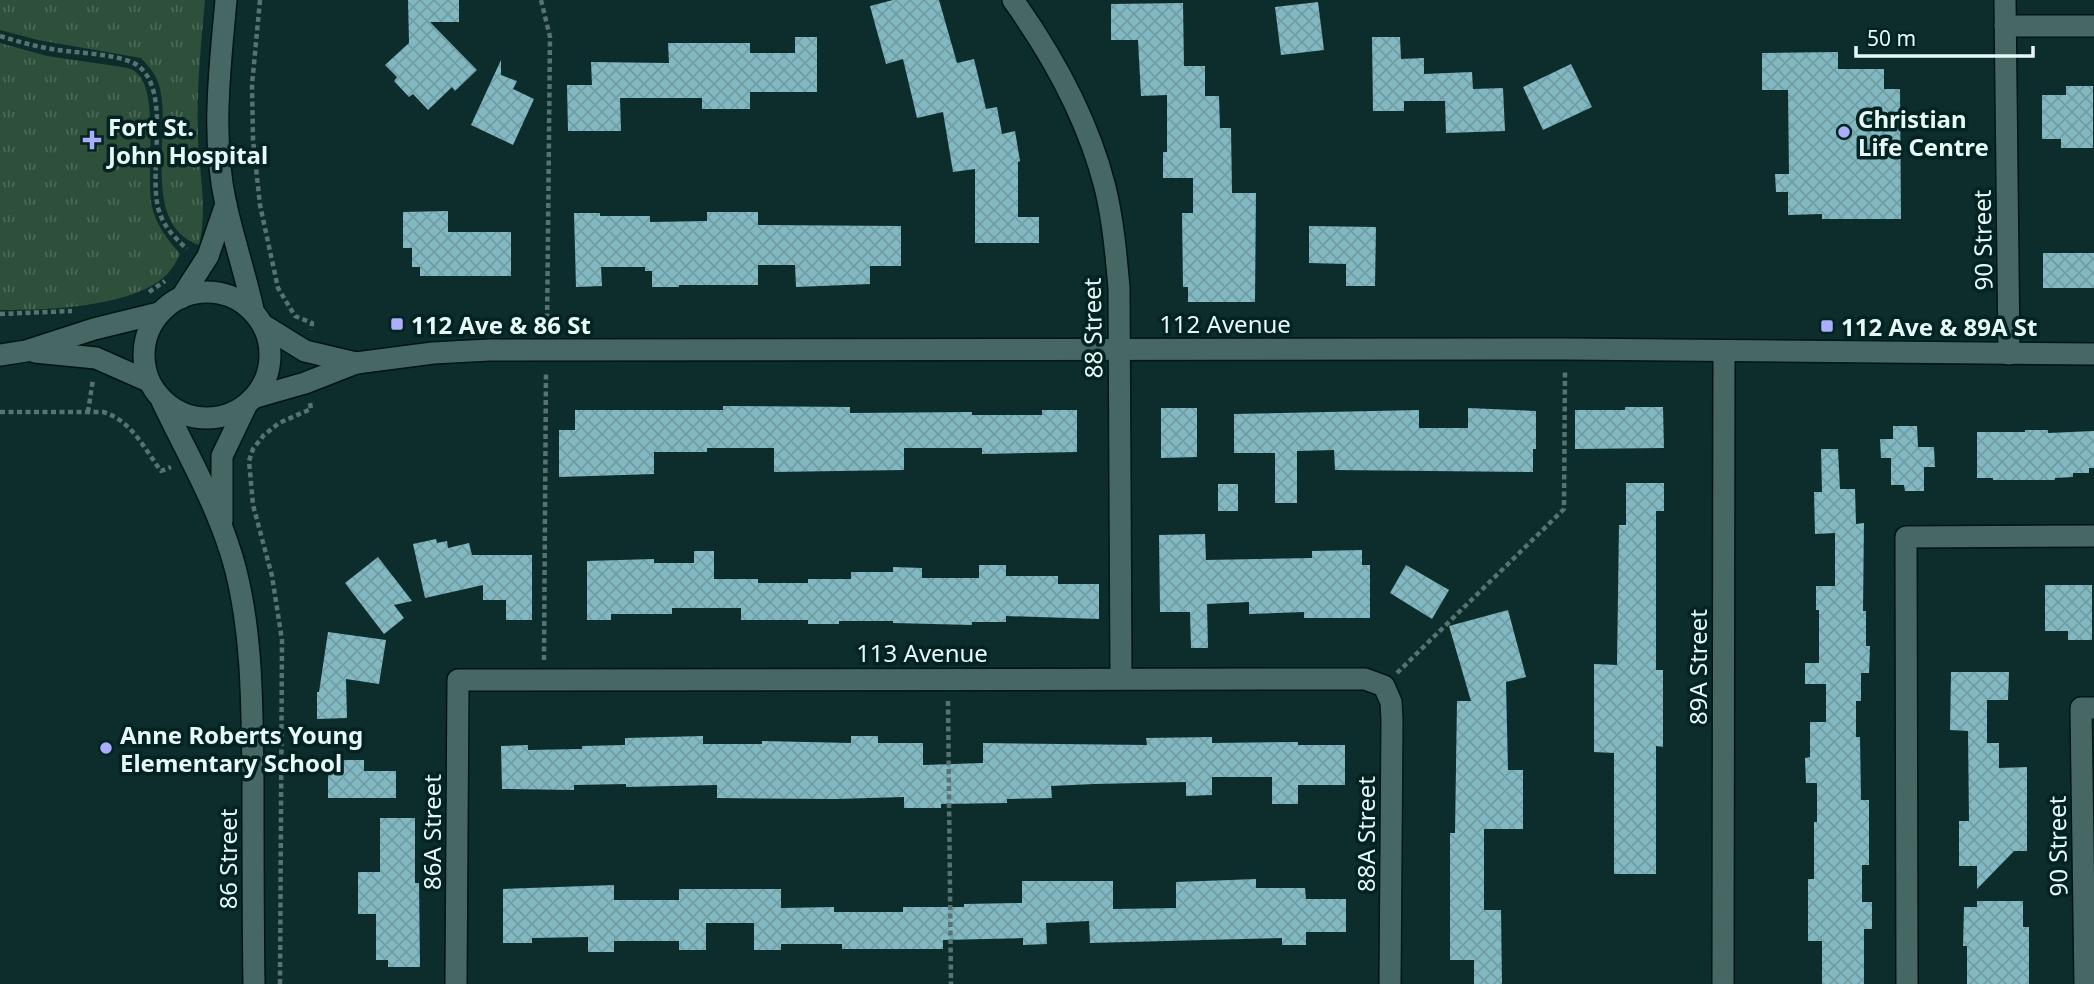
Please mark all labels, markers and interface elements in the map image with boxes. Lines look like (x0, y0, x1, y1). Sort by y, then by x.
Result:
scale bar (1856, 14, 2033, 58)
text: 50 m (1867, 24, 1916, 52)
place label: Christian Life Centre (1858, 102, 1989, 163)
place label: Fort St. John Hospital (106, 110, 268, 171)
marker: Christian Life Centre (1836, 124, 1852, 140)
marker: Fort St. John Hospital (82, 130, 102, 150)
street label: 90 Street (1965, 189, 1999, 291)
street label: 88 Street (1075, 277, 1109, 379)
street label: 112 Avenue (1159, 307, 1291, 340)
place label: 112 Ave & 86 St (411, 308, 591, 341)
place label: 112 Ave & 89A St (1841, 310, 2038, 343)
marker: 112 Ave & 86 St (389, 316, 405, 332)
marker: 112 Ave & 89A St (1819, 318, 1835, 334)
street label: 89A Street (1681, 609, 1714, 725)
street label: 113 Avenue (856, 636, 988, 669)
place label: Anne Roberts Young Elementary School (120, 718, 363, 779)
marker: Anne Roberts Young Elementary School (98, 740, 114, 756)
street label: 86A Street (415, 774, 448, 890)
street label: 88A Street (1349, 776, 1382, 892)
street label: 90 Street (2040, 795, 2074, 897)
street label: 86 Street (211, 808, 244, 909)

